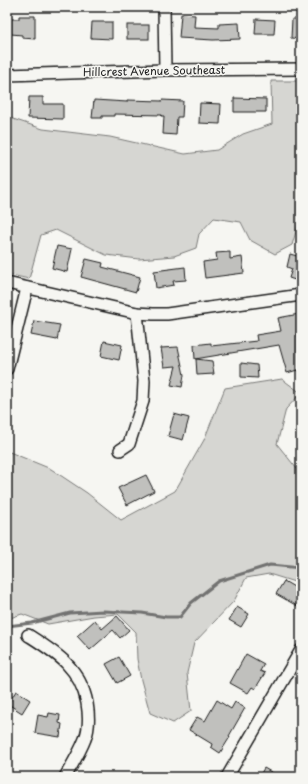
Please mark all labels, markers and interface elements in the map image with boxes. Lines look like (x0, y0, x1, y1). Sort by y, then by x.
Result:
street label: Hillcrest Avenue Southeast (83, 61, 226, 80)

